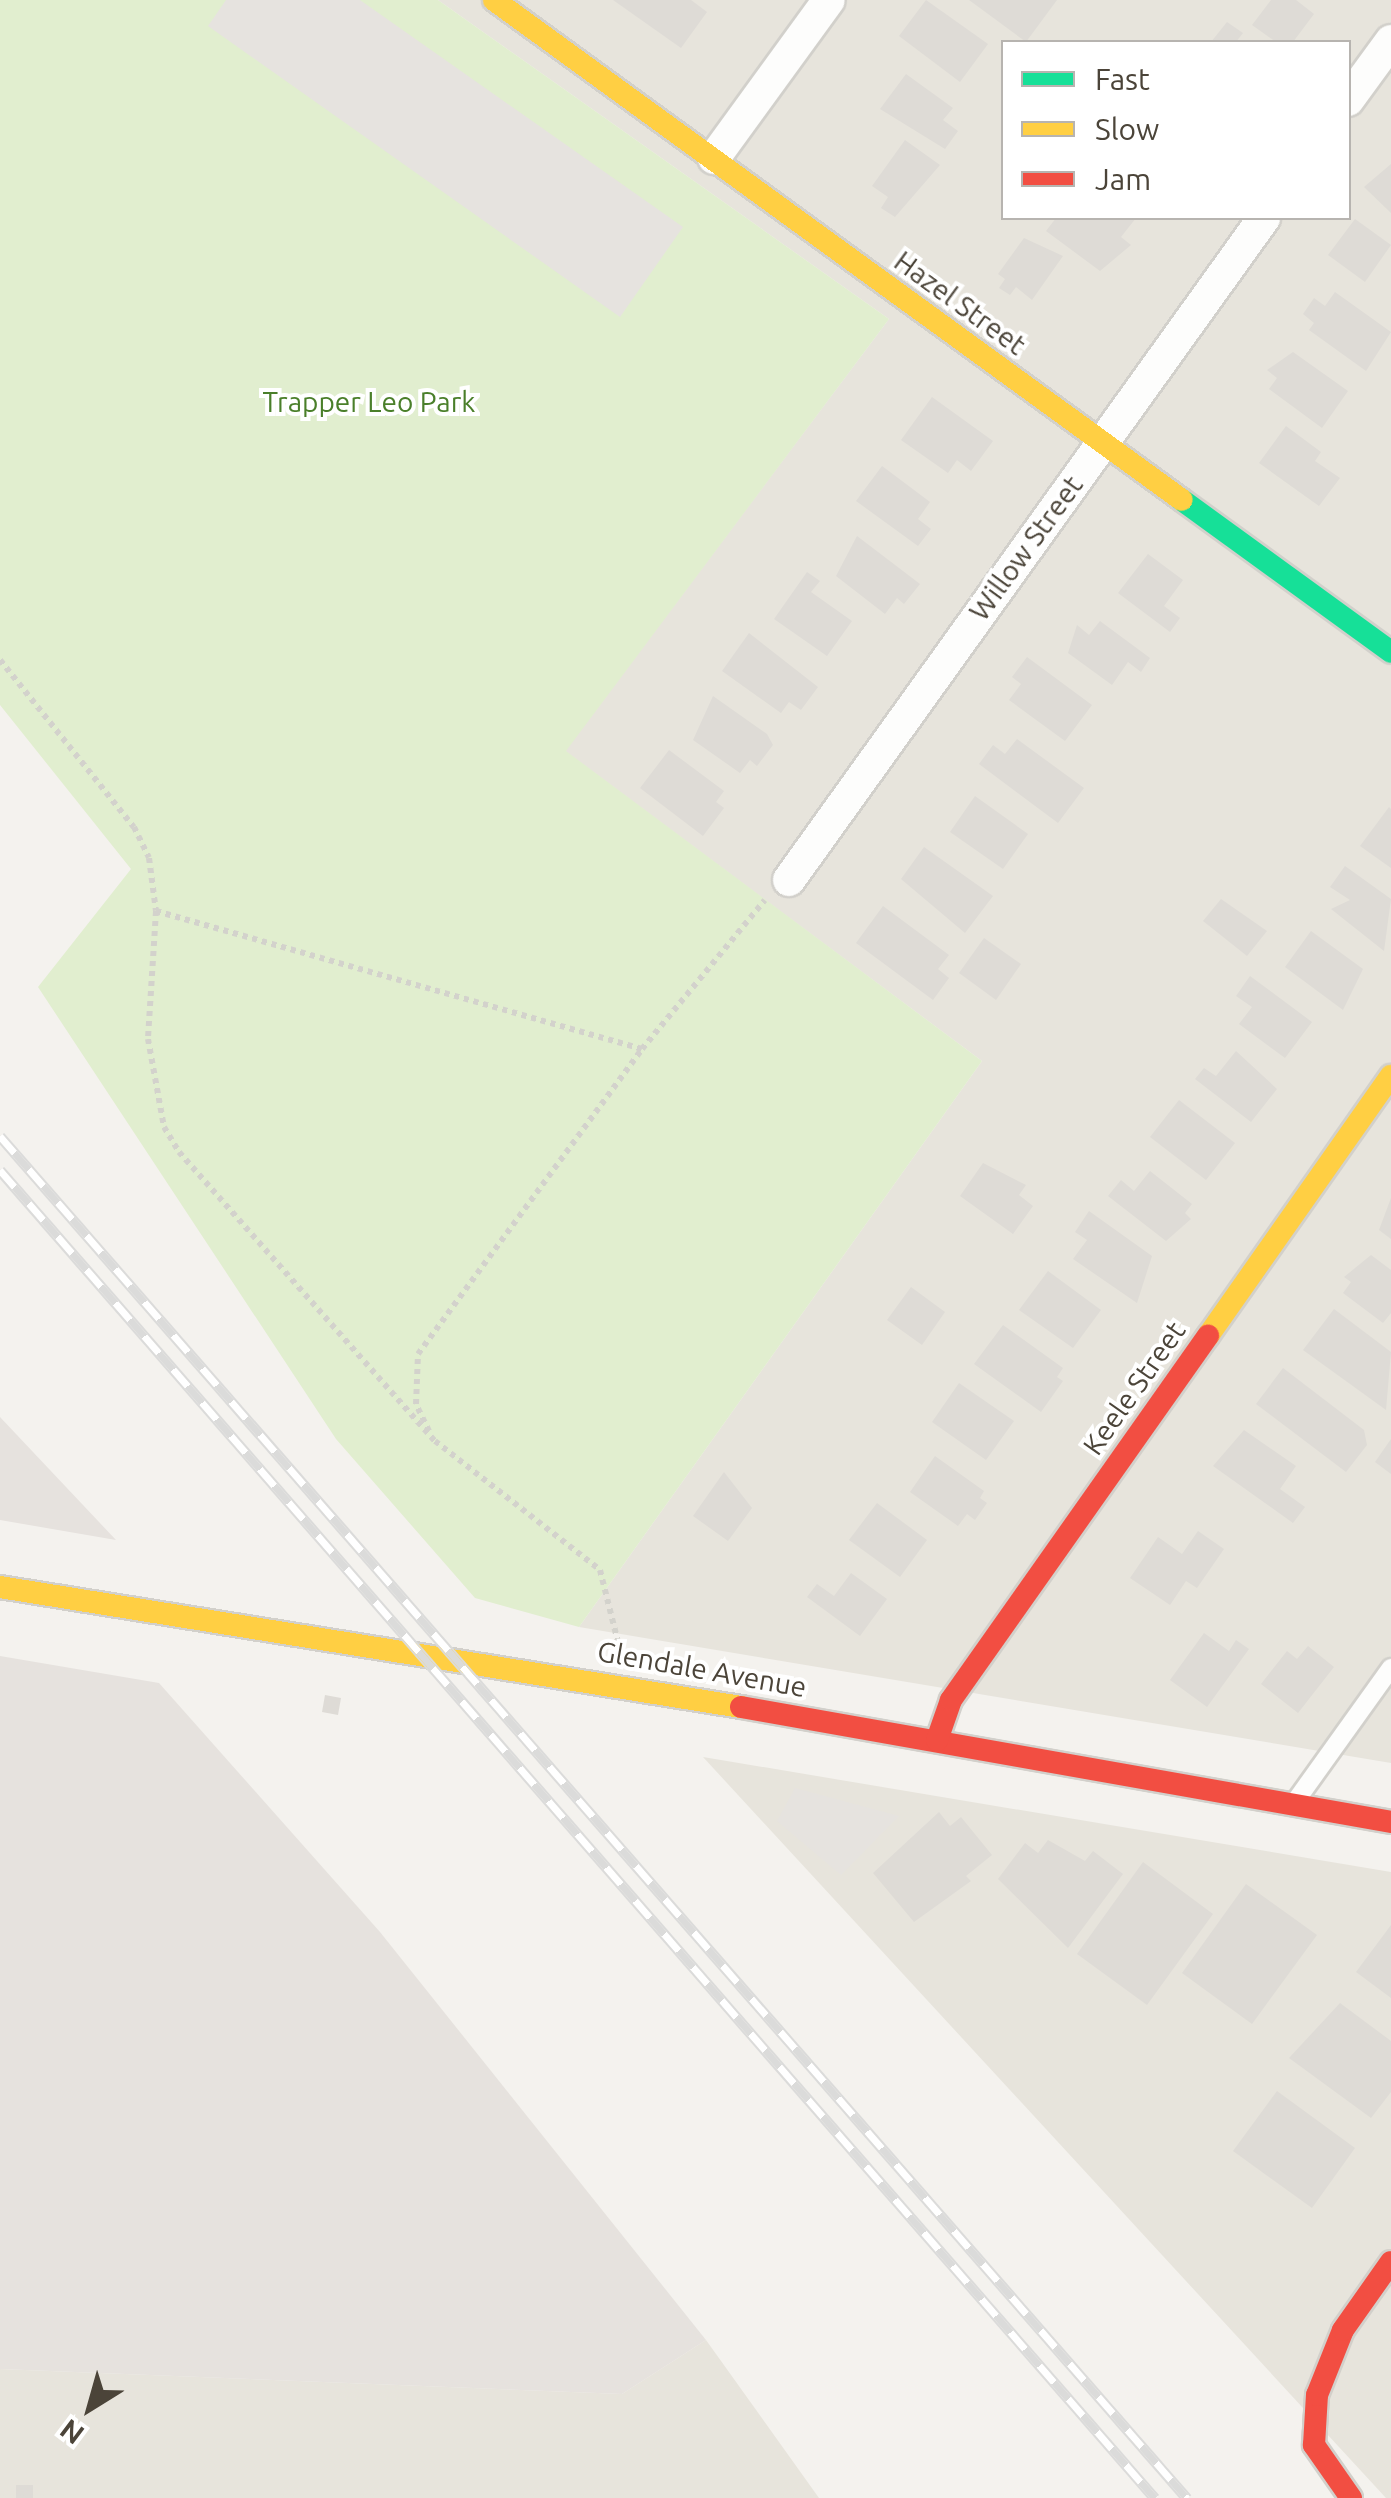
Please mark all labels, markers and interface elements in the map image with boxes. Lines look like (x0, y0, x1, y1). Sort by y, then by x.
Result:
legend (1001, 40, 1351, 220)
text: Fast (1095, 62, 1150, 96)
text: Slow (1095, 112, 1159, 146)
text: Jam (1095, 162, 1151, 196)
street label: Hazel Street (888, 244, 1032, 362)
park label: Trapper Leo Park (263, 385, 475, 419)
street label: Willow Street (962, 469, 1090, 627)
street label: Keele Street (1076, 1315, 1192, 1461)
street label: Glendale Avenue (595, 1634, 809, 1704)
north arrow (40, 2358, 140, 2458)
text: N (54, 2414, 89, 2451)

